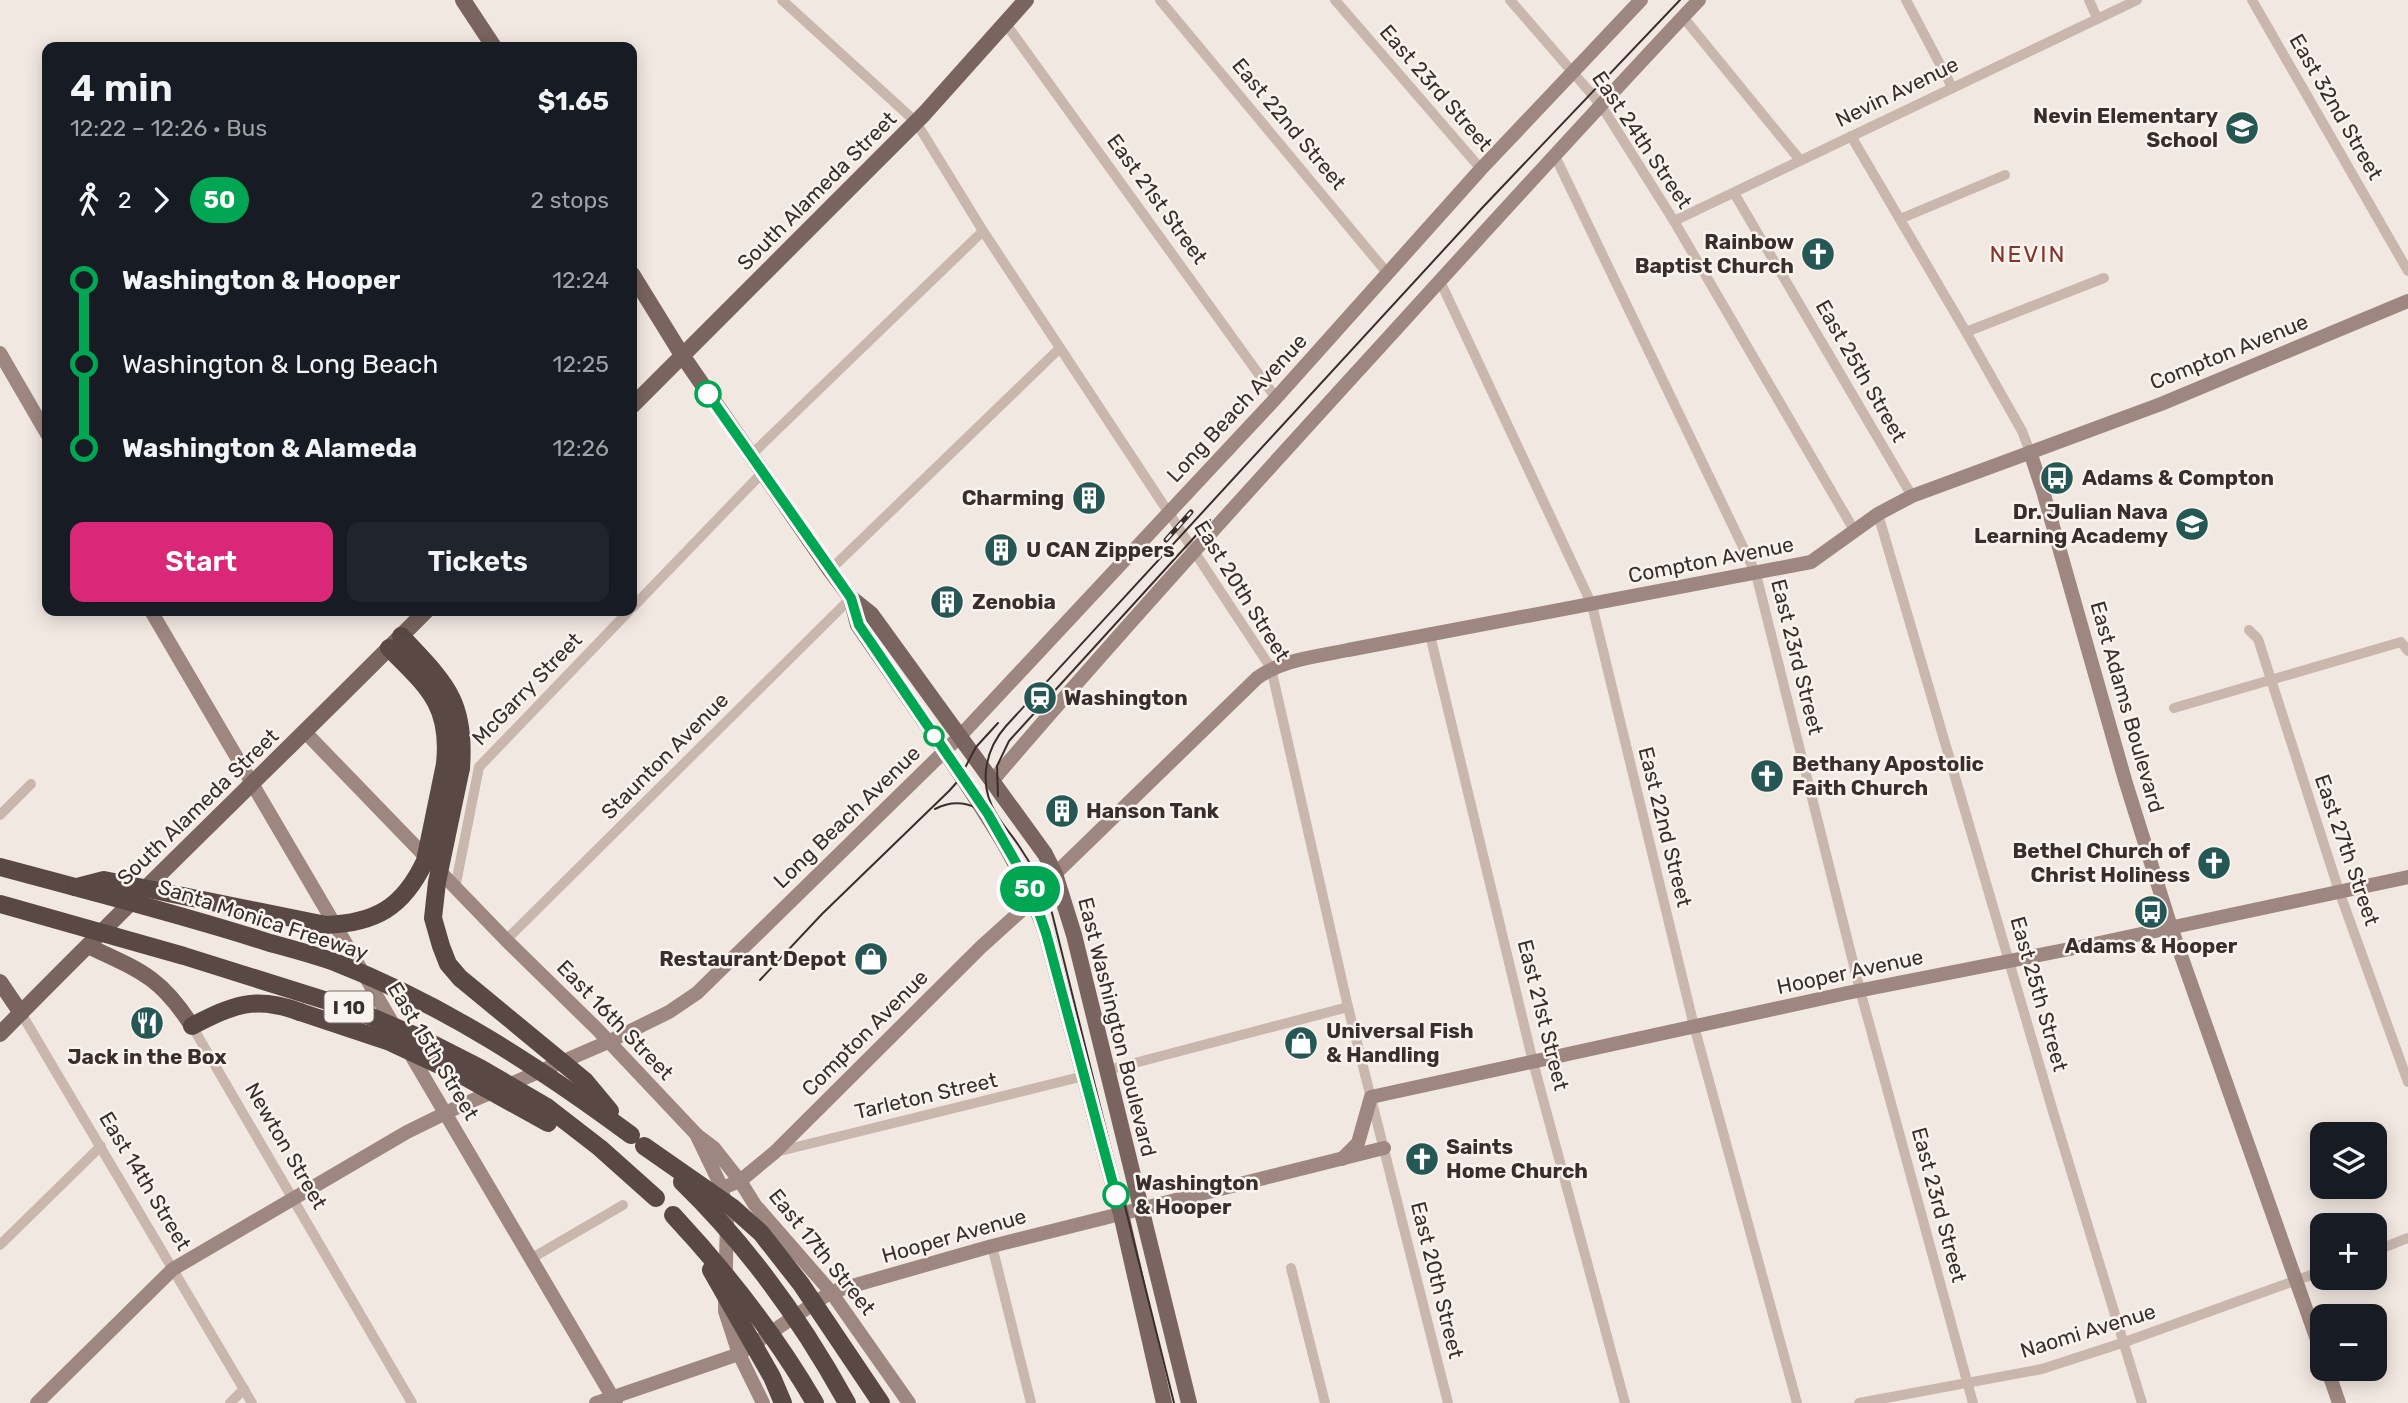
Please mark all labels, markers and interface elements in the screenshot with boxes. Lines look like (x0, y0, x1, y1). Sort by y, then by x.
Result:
street label: East 23rd Street (1375, 19, 1498, 156)
street label: East 32nd Street (2285, 29, 2388, 184)
street label: Nevin Avenue (1831, 51, 1962, 132)
street label: East 22nd Street (1227, 53, 1352, 195)
text: 4 min (70, 65, 173, 111)
street label: East 24th Street (1587, 66, 1698, 213)
text: $1.65 (538, 86, 609, 117)
place label: Nevin Elementary School (2033, 103, 2218, 152)
street label: South Alameda Street (732, 106, 901, 275)
school or university icon: Nevin Elementary School (2223, 109, 2261, 147)
text: 12:22 – 12:26 · Bus (70, 114, 267, 142)
street label: East 21st Street (1102, 129, 1213, 269)
icon: walk (70, 181, 108, 219)
icon: forward (142, 181, 180, 219)
text: 2 (118, 186, 132, 214)
text: 50 (204, 186, 235, 214)
text: 2 stops (531, 186, 609, 214)
place label: Rainbow Baptist Church (1635, 229, 1794, 278)
church icon: Rainbow Baptist Church (1799, 235, 1837, 273)
district label: NEVIN (1989, 240, 2067, 268)
text: Washington & Hooper (122, 265, 400, 296)
text: 12:24 (552, 266, 609, 294)
street label: East 25th Street (1811, 295, 1912, 446)
street label: Compton Avenue (2146, 308, 2311, 395)
street label: Long Beach Avenue (1161, 328, 1312, 487)
text: Washington & Long Beach (122, 349, 438, 380)
text: 12:25 (553, 350, 609, 378)
unlabelled marker (695, 381, 721, 407)
text: Washington & Alameda (122, 433, 417, 464)
text: 12:26 (552, 434, 609, 462)
bus stop icon: Adams & Compton (2038, 459, 2076, 497)
place label: Adams & Compton (2082, 465, 2274, 490)
building icon: Charming (1070, 479, 1108, 517)
place label: Charming (962, 485, 1064, 510)
place label: Dr. Julian Nava Learning Academy (1974, 499, 2168, 548)
school or university icon: Dr. Julian Nava Learning Academy (2173, 505, 2211, 543)
street label: East 20th Street (1189, 516, 1296, 666)
button: Start (70, 522, 333, 602)
button: Tickets (347, 522, 609, 602)
building icon: U CAN Zippers (982, 531, 1020, 569)
street label: Compton Avenue (1626, 531, 1796, 588)
place label: U CAN Zippers (1026, 537, 1175, 562)
street label: East 23rd Street (1766, 577, 1829, 737)
building icon: Zenobia (928, 583, 966, 621)
place label: Zenobia (972, 589, 1056, 614)
street label: East Adams Boulevard (2085, 598, 2170, 815)
street label: McGarry Street (467, 627, 587, 750)
station icon: Washington (1021, 679, 1059, 717)
place label: Washington (1064, 685, 1188, 710)
street label: Staunton Avenue (596, 687, 733, 824)
street label: South Alameda Street (112, 723, 283, 890)
unlabelled marker (924, 726, 944, 746)
street label: Long Beach Avenue (768, 740, 925, 893)
street label: East 22nd Street (1634, 744, 1697, 910)
place label: Bethany Apostolic Faith Church (1792, 751, 1984, 800)
church icon: Bethany Apostolic Faith Church (1748, 757, 1786, 795)
street label: East 27th Street (2310, 771, 2385, 929)
building icon: Hanson Tank (1043, 792, 1081, 830)
place label: Hanson Tank (1086, 798, 1220, 823)
place label: Bethel Church of Christ Holiness (2013, 838, 2191, 887)
church icon: Bethel Church of Christ Holiness (2195, 844, 2233, 882)
line badge: 50 (998, 866, 1062, 912)
street label: Santa Monica Freeway (155, 874, 372, 965)
text: 50 (1014, 875, 1046, 903)
bus stop icon: Adams & Hooper (2132, 893, 2170, 931)
street label: East Washington Boulevard (1073, 895, 1162, 1159)
street label: East 25th Street (2005, 914, 2074, 1074)
place label: Adams & Hooper (2065, 933, 2238, 958)
street label: East 21st Street (1513, 937, 1574, 1093)
shop icon: Restaurant Depot (852, 940, 890, 978)
street label: Hooper Avenue (1774, 944, 1925, 999)
place label: Restaurant Depot (659, 946, 846, 971)
street label: East 16th Street (552, 955, 679, 1085)
street label: Compton Avenue (796, 964, 933, 1101)
street label: East 15th Street (382, 977, 484, 1124)
road number: I 10 (324, 992, 374, 1023)
restaurant icon: Jack in the Box (128, 1004, 166, 1042)
place label: Universal Fish & Handling (1326, 1018, 1474, 1067)
shop icon: Universal Fish & Handling (1282, 1024, 1320, 1062)
place label: Jack in the Box (67, 1044, 227, 1069)
street label: Tarleton Street (852, 1067, 1000, 1124)
street label: Newton Street (240, 1078, 333, 1213)
street label: East 14th Street (94, 1107, 197, 1255)
map controls (2310, 1122, 2387, 1381)
button: layers (2310, 1122, 2387, 1199)
street label: East 23rd Street (1907, 1125, 1972, 1285)
place label: Saints Home Church (1446, 1134, 1588, 1183)
church icon: Saints Home Church (1403, 1140, 1441, 1178)
place label: Washington & Hooper (1135, 1170, 1259, 1219)
marker: Washington & Hooper (1103, 1182, 1129, 1208)
street label: East 17th Street (764, 1184, 881, 1320)
street label: East 20th Street (1406, 1199, 1469, 1361)
street label: Hooper Avenue (879, 1203, 1029, 1268)
button: + (2310, 1213, 2387, 1290)
street label: Naomi Avenue (2017, 1298, 2159, 1363)
button: − (2310, 1304, 2387, 1381)

